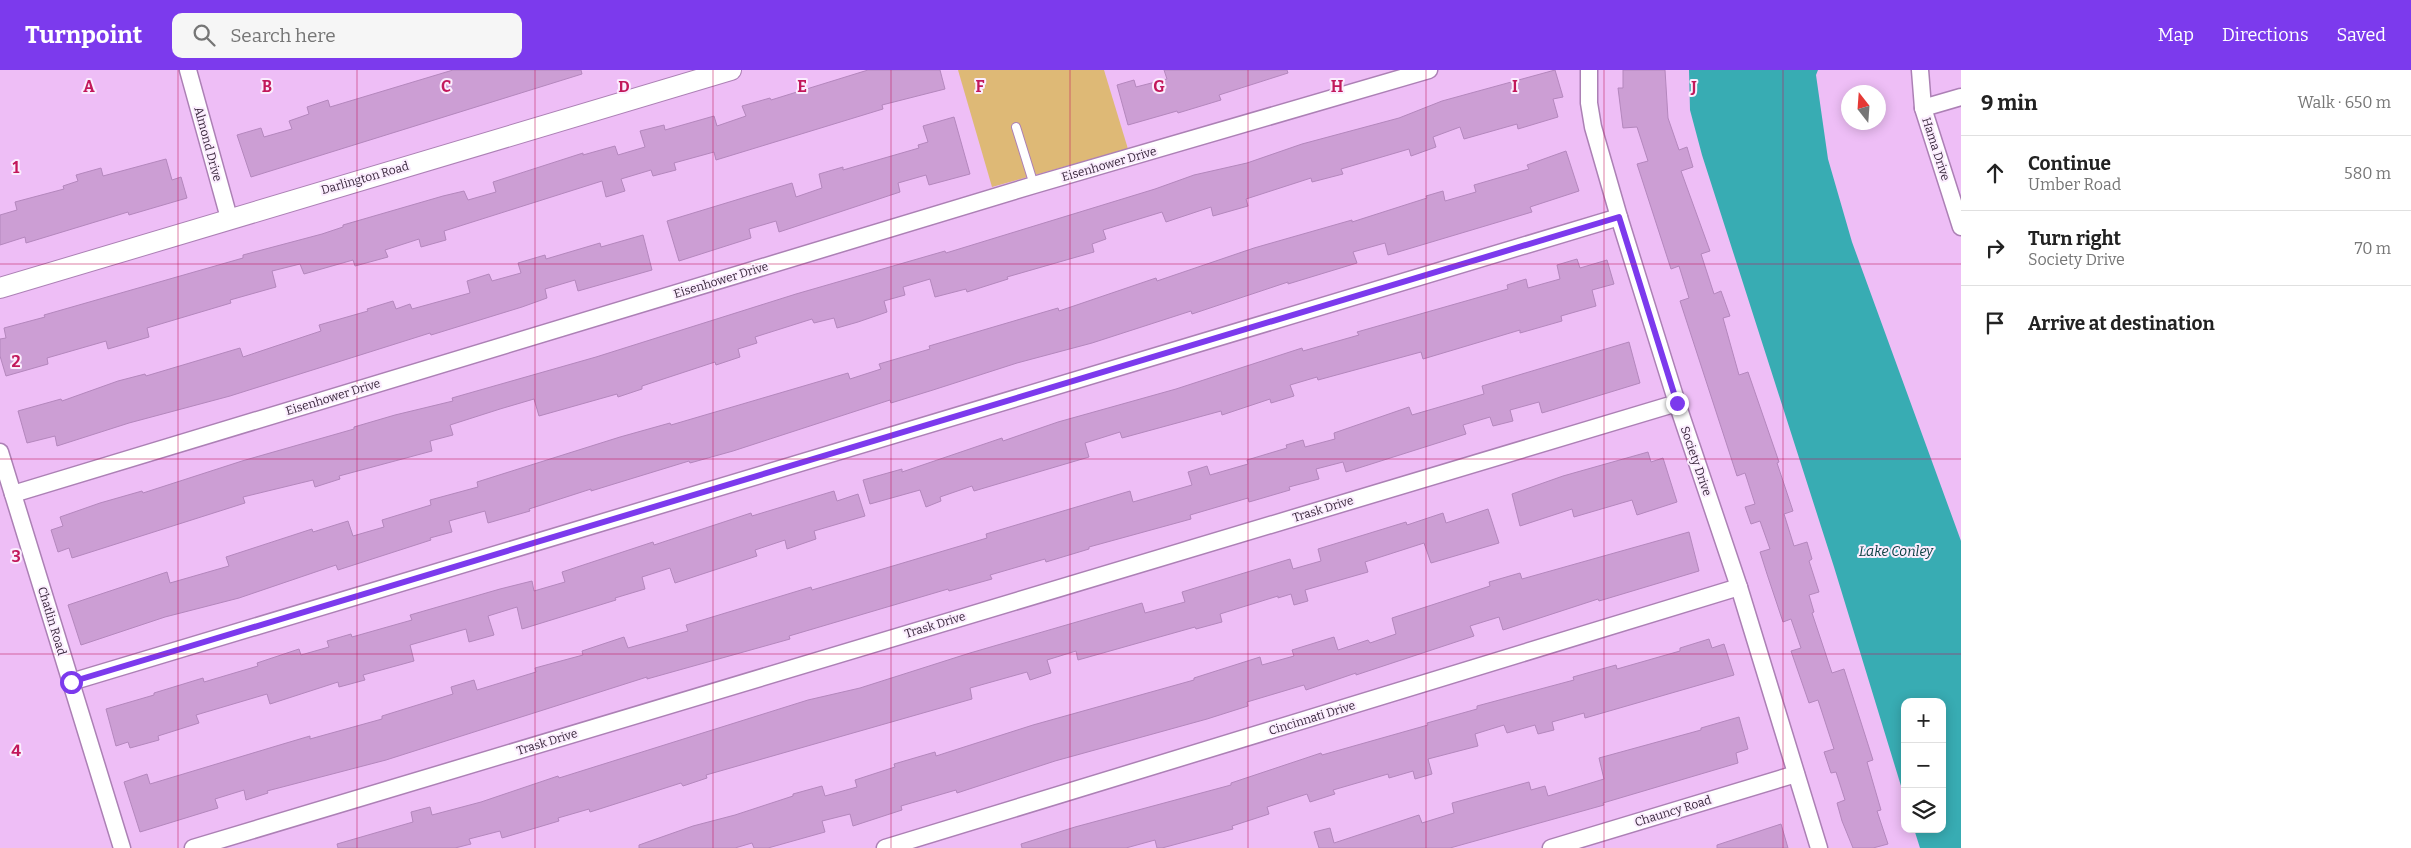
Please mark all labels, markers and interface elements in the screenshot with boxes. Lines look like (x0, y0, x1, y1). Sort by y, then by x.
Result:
search box (172, 13, 522, 58)
text: Turnpoint (25, 21, 142, 49)
icon: search (190, 21, 218, 49)
text: Search here (230, 24, 336, 47)
text: Map (2158, 24, 2194, 46)
text: Directions (2222, 24, 2309, 46)
text: Saved (2337, 24, 2386, 46)
text: A (83, 77, 95, 96)
text: B (262, 77, 272, 96)
text: C (441, 77, 451, 96)
text: D (618, 77, 630, 96)
text: E (797, 77, 807, 96)
text: F (976, 77, 985, 96)
text: G (1153, 77, 1165, 96)
text: H (1331, 77, 1344, 96)
text: I (1512, 77, 1518, 96)
text: J (1690, 77, 1697, 96)
north arrow (1841, 85, 1886, 130)
text: 9 min (1981, 90, 2037, 116)
text: Walk · 650 m (2297, 93, 2391, 112)
street label: Almond Drive (191, 105, 225, 183)
street label: Hama Drive (1919, 115, 1953, 183)
street label: Eisenhower Drive (1060, 144, 1158, 184)
text: Continue (2028, 152, 2111, 175)
text: 1 (13, 158, 20, 177)
street label: Darlington Road (320, 159, 410, 197)
icon: ahead (1981, 159, 2009, 187)
text: 580 m (2344, 164, 2391, 183)
text: Umber Road (2028, 175, 2121, 194)
text: Turn right (2028, 227, 2121, 250)
icon: right (1981, 234, 2009, 262)
text: 70 m (2355, 239, 2391, 258)
text: Society Drive (2028, 250, 2125, 269)
street label: Eisenhower Drive (672, 259, 770, 301)
icon: arrive (1981, 309, 2009, 337)
text: Arrive at destination (2028, 312, 2215, 335)
text: 2 (11, 352, 21, 371)
street label: Eisenhower Drive (284, 376, 382, 418)
route end (1666, 392, 1689, 415)
street label: Society Drive (1678, 424, 1714, 498)
street label: Trask Drive (1291, 493, 1355, 525)
water label: Lake Conley (1859, 543, 1934, 560)
text: 3 (11, 547, 21, 566)
street label: Chatlin Road (35, 585, 69, 657)
street label: Trask Drive (903, 609, 967, 641)
route start (60, 671, 83, 694)
street label: Cincinnati Drive (1267, 698, 1357, 738)
map controls (1901, 698, 1946, 833)
button: + (1901, 698, 1946, 743)
street label: Trask Drive (515, 726, 579, 758)
text: 4 (11, 741, 21, 760)
button: − (1901, 743, 1946, 788)
button: layers (1901, 788, 1946, 833)
street label: Chauncy Road (1633, 793, 1713, 829)

